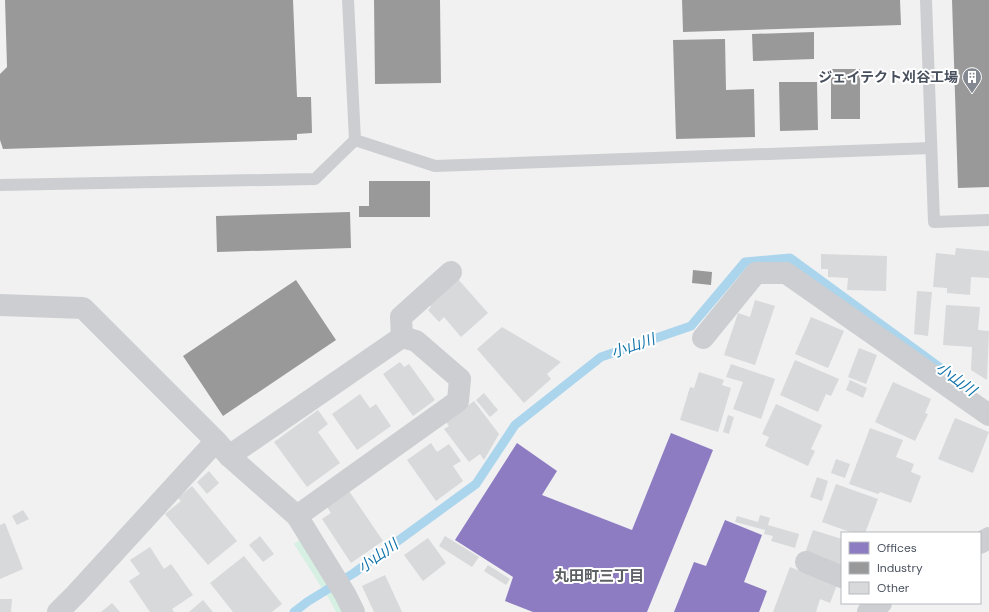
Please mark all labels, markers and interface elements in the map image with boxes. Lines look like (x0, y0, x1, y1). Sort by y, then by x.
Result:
building icon: ジェイテクト刈谷工場 (961, 66, 983, 94)
place label: ジェイテクト刈谷工場 (818, 68, 958, 86)
water label: 小山川 (608, 329, 659, 363)
water label: 小山川 (932, 358, 982, 401)
legend (841, 532, 981, 604)
water label: 小山川 (354, 534, 404, 577)
text: Offices (877, 540, 917, 556)
text: Industry (877, 560, 923, 576)
district label: 丸田町三丁目 (554, 566, 644, 586)
text: Other (877, 580, 910, 596)

